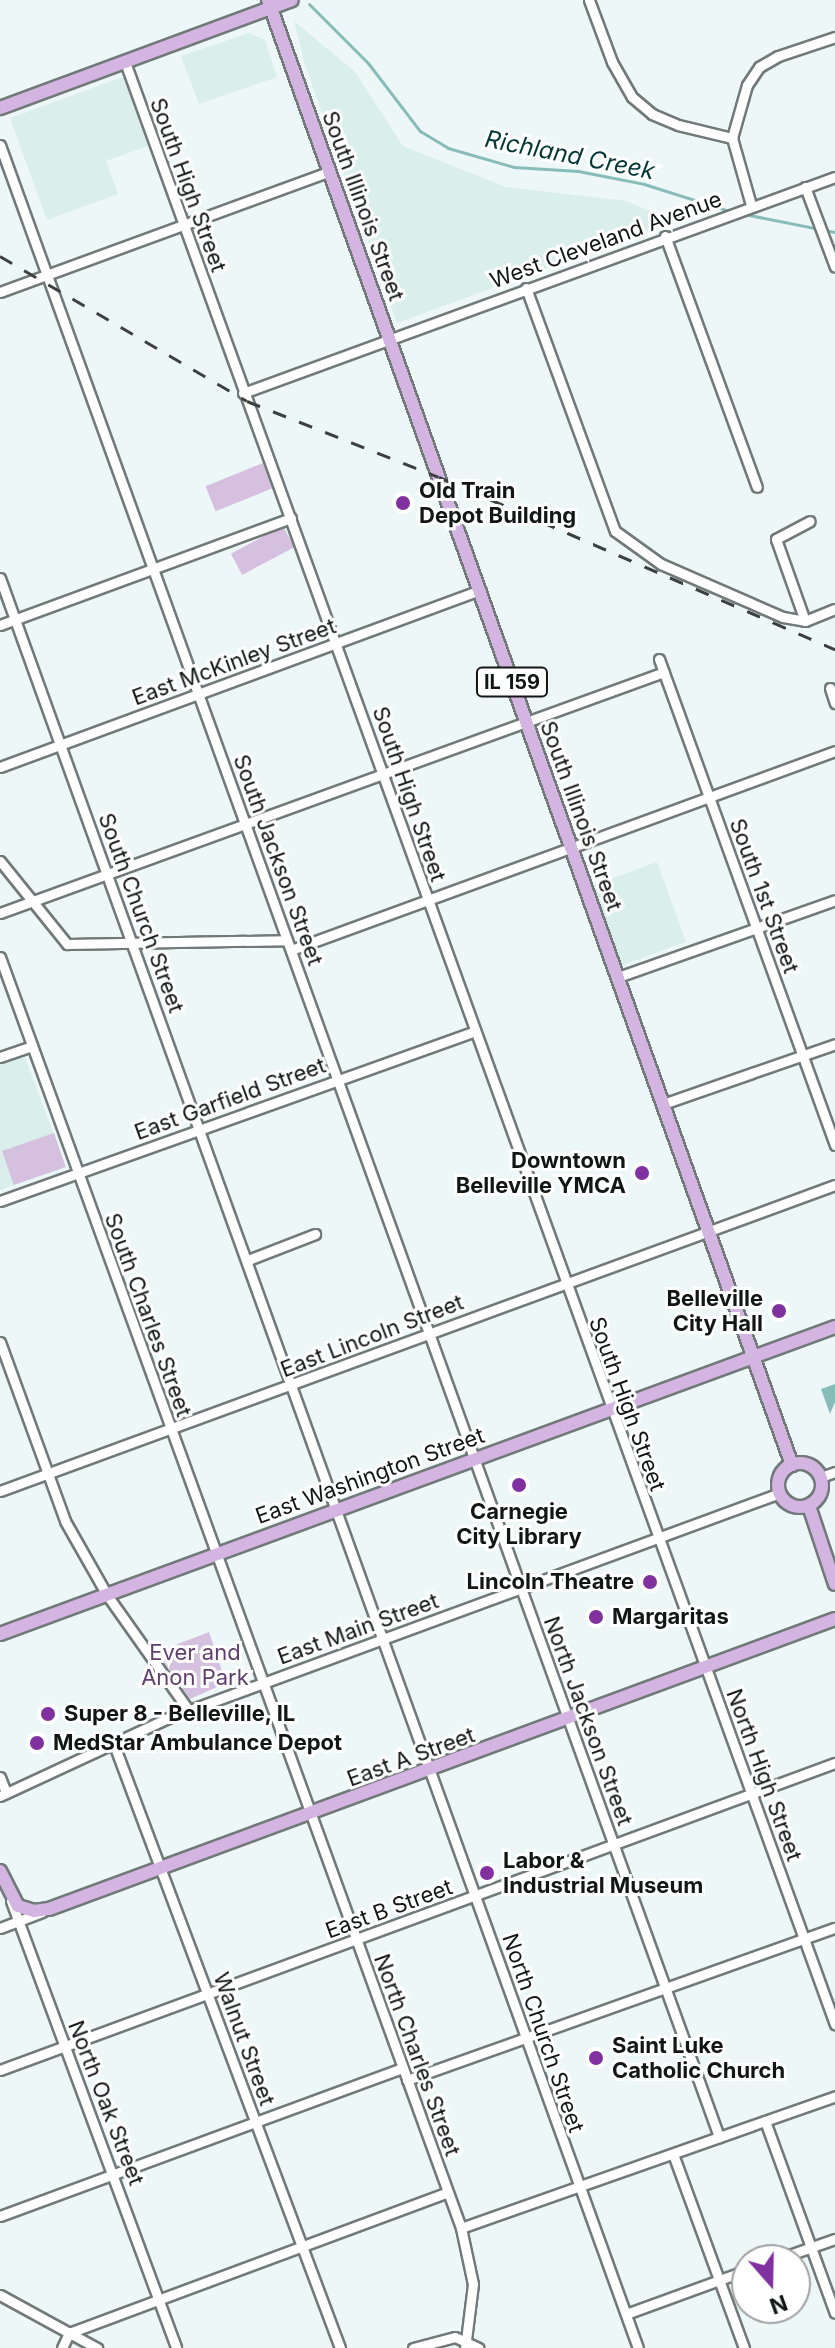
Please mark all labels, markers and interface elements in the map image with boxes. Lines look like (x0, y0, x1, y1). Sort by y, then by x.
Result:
street label: South High Street (144, 94, 232, 276)
street label: South Illinois Street (316, 108, 410, 304)
water label: Richland Creek (483, 124, 657, 186)
street label: West Cleveland Avenue (487, 186, 725, 294)
place label: Old Train Depot Building (419, 477, 576, 528)
marker: Old Train Depot Building (394, 494, 412, 512)
street label: East McKinley Street (129, 613, 339, 711)
road number: IL 159 (474, 666, 550, 698)
street label: South High Street (367, 703, 451, 885)
street label: South Illinois Street (534, 718, 628, 914)
street label: South Jackson Street (228, 751, 328, 969)
street label: South Church Street (93, 810, 189, 1016)
street label: South 1st Street (724, 815, 804, 977)
street label: East Garfield Street (131, 1052, 329, 1146)
place label: Downtown Belleville YMCA (456, 1147, 626, 1198)
marker: Downtown Belleville YMCA (633, 1164, 651, 1182)
street label: South Charles Street (99, 1210, 197, 1420)
place label: Belleville City Hall (667, 1285, 763, 1336)
street label: East Lincoln Street (277, 1289, 467, 1383)
marker: Belleville City Hall (770, 1302, 788, 1320)
street label: South High Street (583, 1313, 671, 1495)
street label: East Washington Street (252, 1422, 488, 1530)
marker: Carnegie City Library (510, 1476, 528, 1494)
place label: Carnegie City Library (456, 1498, 582, 1550)
place label: Lincoln Theatre (467, 1569, 634, 1595)
marker: Lincoln Theatre (641, 1573, 659, 1591)
street label: East Main Street (274, 1588, 442, 1670)
place label: Margaritas (612, 1604, 729, 1630)
marker: Margaritas (587, 1608, 605, 1626)
street label: North Jackson Street (538, 1613, 638, 1829)
park label: Ever and Anon Park (141, 1639, 249, 1690)
street label: North High Street (721, 1685, 807, 1865)
place label: Super 8 - Belleville, IL (64, 1701, 296, 1727)
marker: Super 8 - Belleville, IL (39, 1705, 57, 1723)
street label: East A Street (344, 1722, 478, 1792)
place label: MedStar Ambulance Depot (53, 1730, 342, 1756)
marker: MedStar Ambulance Depot (28, 1734, 46, 1752)
place label: Labor & Industrial Museum (503, 1847, 703, 1898)
marker: Labor & Industrial Museum (478, 1864, 496, 1882)
street label: East B Street (322, 1874, 456, 1944)
street label: North Church Street (497, 1930, 589, 2136)
street label: North Charles Street (368, 1950, 466, 2160)
street label: Walnut Street (208, 1969, 280, 2109)
street label: North Oak Street (62, 2017, 150, 2189)
place label: Saint Luke Catholic Church (612, 2032, 785, 2084)
marker: Saint Luke Catholic Church (587, 2049, 605, 2067)
north arrow (731, 2244, 811, 2324)
text: N (766, 2290, 791, 2320)

